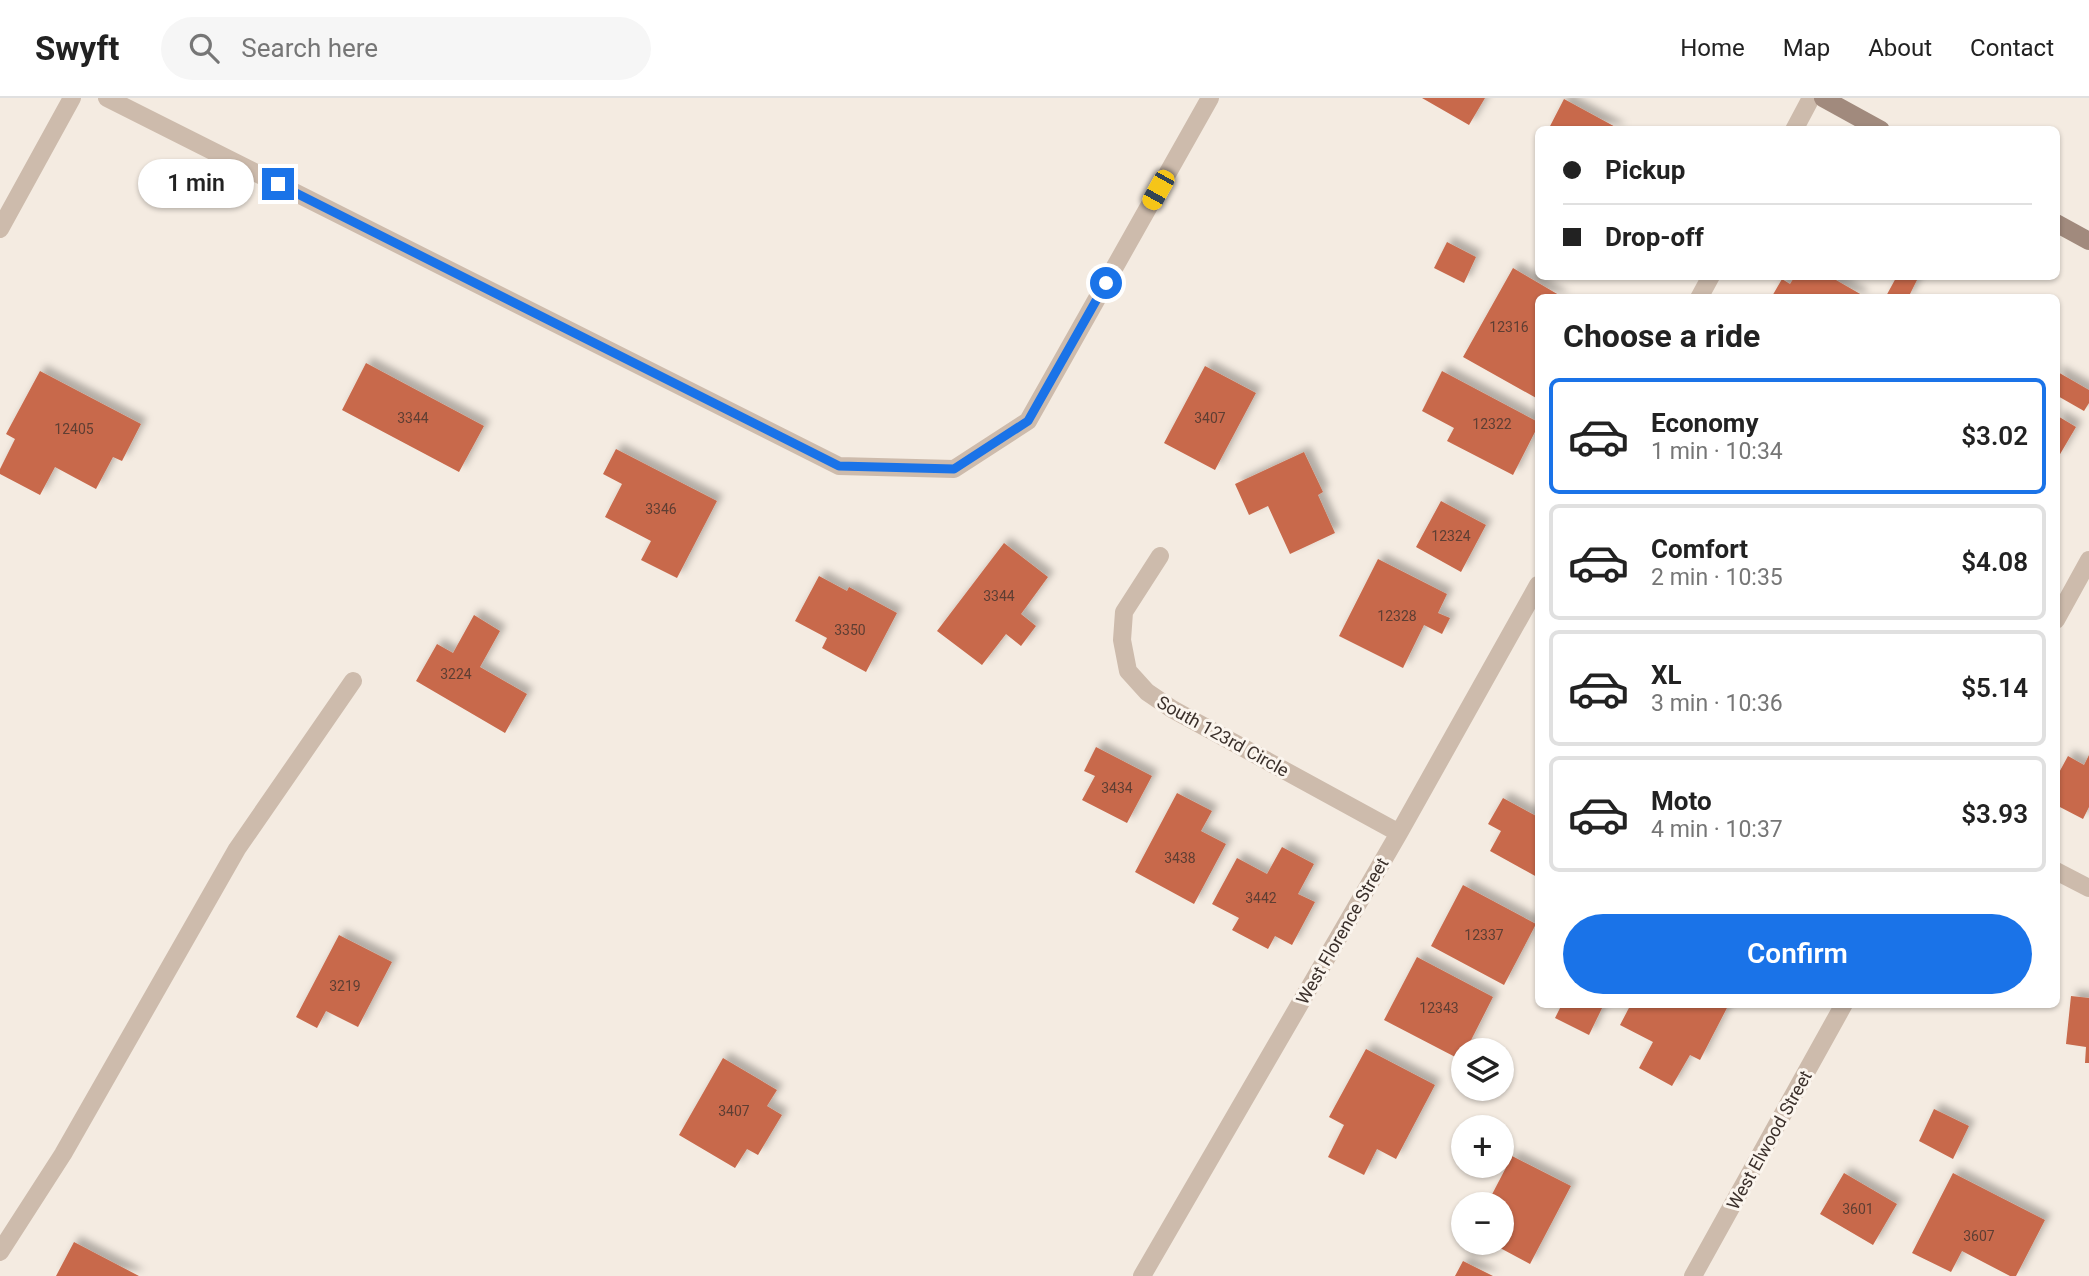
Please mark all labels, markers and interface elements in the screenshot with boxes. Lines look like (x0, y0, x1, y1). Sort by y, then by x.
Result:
search box (161, 17, 651, 80)
text: Swyft (35, 29, 119, 68)
icon: search (185, 29, 223, 67)
text: Search here (241, 33, 378, 63)
text: Home (1680, 34, 1745, 62)
text: Map (1783, 34, 1830, 62)
text: About (1868, 34, 1932, 62)
text: Contact (1970, 34, 2054, 62)
text: Pickup (1605, 155, 1685, 185)
callout: 1 min (138, 160, 254, 208)
car (1139, 167, 1178, 213)
route end (262, 168, 294, 200)
text: 1 min (167, 170, 225, 197)
text: Drop-off (1605, 222, 1704, 252)
route start (1090, 267, 1122, 299)
text: Choose a ride (1563, 317, 1760, 355)
house number: 12316 (1489, 319, 1529, 335)
icon: car (1567, 405, 1630, 468)
text: Economy (1651, 408, 1758, 438)
house number: 3344 (397, 410, 429, 426)
house number: 3407 (1194, 410, 1226, 426)
house number: 12322 (1472, 416, 1512, 432)
house number: 12405 (54, 421, 94, 437)
text: $3.02 (1961, 421, 2028, 451)
text: 1 min · 10:34 (1651, 438, 1783, 465)
house number: 3346 (645, 501, 677, 517)
house number: 12324 (1431, 528, 1471, 544)
icon: car (1567, 531, 1630, 594)
text: Comfort (1651, 534, 1748, 564)
text: $4.08 (1961, 547, 2028, 577)
text: 2 min · 10:35 (1651, 564, 1783, 591)
house number: 3344 (983, 588, 1015, 604)
house number: 12328 (1377, 608, 1417, 624)
house number: 3350 (834, 622, 866, 638)
icon: car (1567, 657, 1630, 720)
text: XL (1651, 660, 1682, 690)
house number: 3224 (440, 666, 472, 682)
text: $5.14 (1961, 673, 2028, 703)
text: 3 min · 10:36 (1651, 690, 1783, 717)
street label: South 123rd Circle (1153, 691, 1293, 781)
house number: 3434 (1101, 780, 1133, 796)
icon: car (1567, 783, 1630, 846)
text: Moto (1651, 786, 1712, 816)
text: $3.93 (1961, 799, 2028, 829)
text: 4 min · 10:37 (1651, 816, 1783, 843)
house number: 3438 (1164, 850, 1196, 866)
street label: West Florence Street (1291, 854, 1393, 1008)
house number: 3442 (1245, 890, 1277, 906)
button: Confirm (1563, 914, 2032, 994)
house number: 12337 (1464, 927, 1504, 943)
house number: 3219 (329, 978, 361, 994)
house number: 12343 (1419, 1000, 1459, 1016)
map controls (1451, 1038, 1514, 1255)
button: layers (1451, 1038, 1514, 1101)
street label: West Elwood Street (1722, 1067, 1816, 1213)
house number: 3407 (718, 1103, 750, 1119)
button: + (1451, 1115, 1514, 1178)
button: − (1451, 1192, 1514, 1255)
house number: 3601 (1842, 1201, 1874, 1217)
house number: 3607 (1963, 1228, 1995, 1244)

